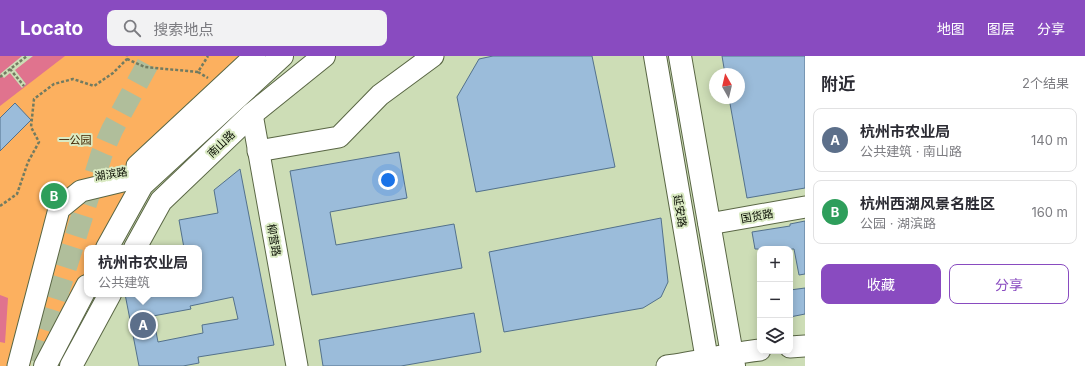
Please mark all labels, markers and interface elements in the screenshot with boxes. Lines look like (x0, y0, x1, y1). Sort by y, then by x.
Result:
search box (107, 10, 387, 46)
text: Locato (20, 17, 83, 40)
icon: search (121, 17, 143, 39)
text: 搜索地点 (153, 20, 213, 39)
text: 地图 (937, 20, 965, 37)
text: 图层 (987, 20, 1015, 37)
text: 分享 (1037, 20, 1065, 37)
north arrow (709, 68, 745, 104)
text: 附近 (821, 74, 855, 94)
text: 2个结果 (1022, 75, 1069, 91)
text: 杭州市农业局 (860, 122, 950, 141)
street label: 南山路 (204, 128, 238, 160)
text: A (830, 132, 840, 148)
text: 140 m (1031, 132, 1068, 148)
park label: 一公园 (59, 133, 92, 147)
text: 公共建筑 · 南山路 (860, 143, 962, 159)
street label: 湖滨路 (94, 165, 128, 183)
your location (378, 170, 398, 190)
pin: B (41, 181, 67, 211)
street label: 延安路 (671, 194, 689, 228)
text: 杭州西湖风景名胜区 (860, 194, 995, 213)
text: B (831, 204, 839, 220)
text: 160 m (1031, 204, 1068, 220)
street label: 国货路 (740, 206, 774, 226)
text: 公园 · 湖滨路 (860, 215, 936, 231)
street label: 柳营路 (264, 223, 284, 257)
popup (84, 245, 202, 297)
map controls (757, 246, 793, 354)
button: + (757, 246, 793, 282)
text: 杭州市农业局 (98, 253, 188, 272)
button: 收藏 (821, 264, 941, 304)
button: 分享 (949, 264, 1069, 304)
text: 公共建筑 (98, 274, 150, 290)
button: − (757, 282, 793, 318)
pin: A (130, 310, 156, 340)
button: layers (757, 318, 793, 354)

